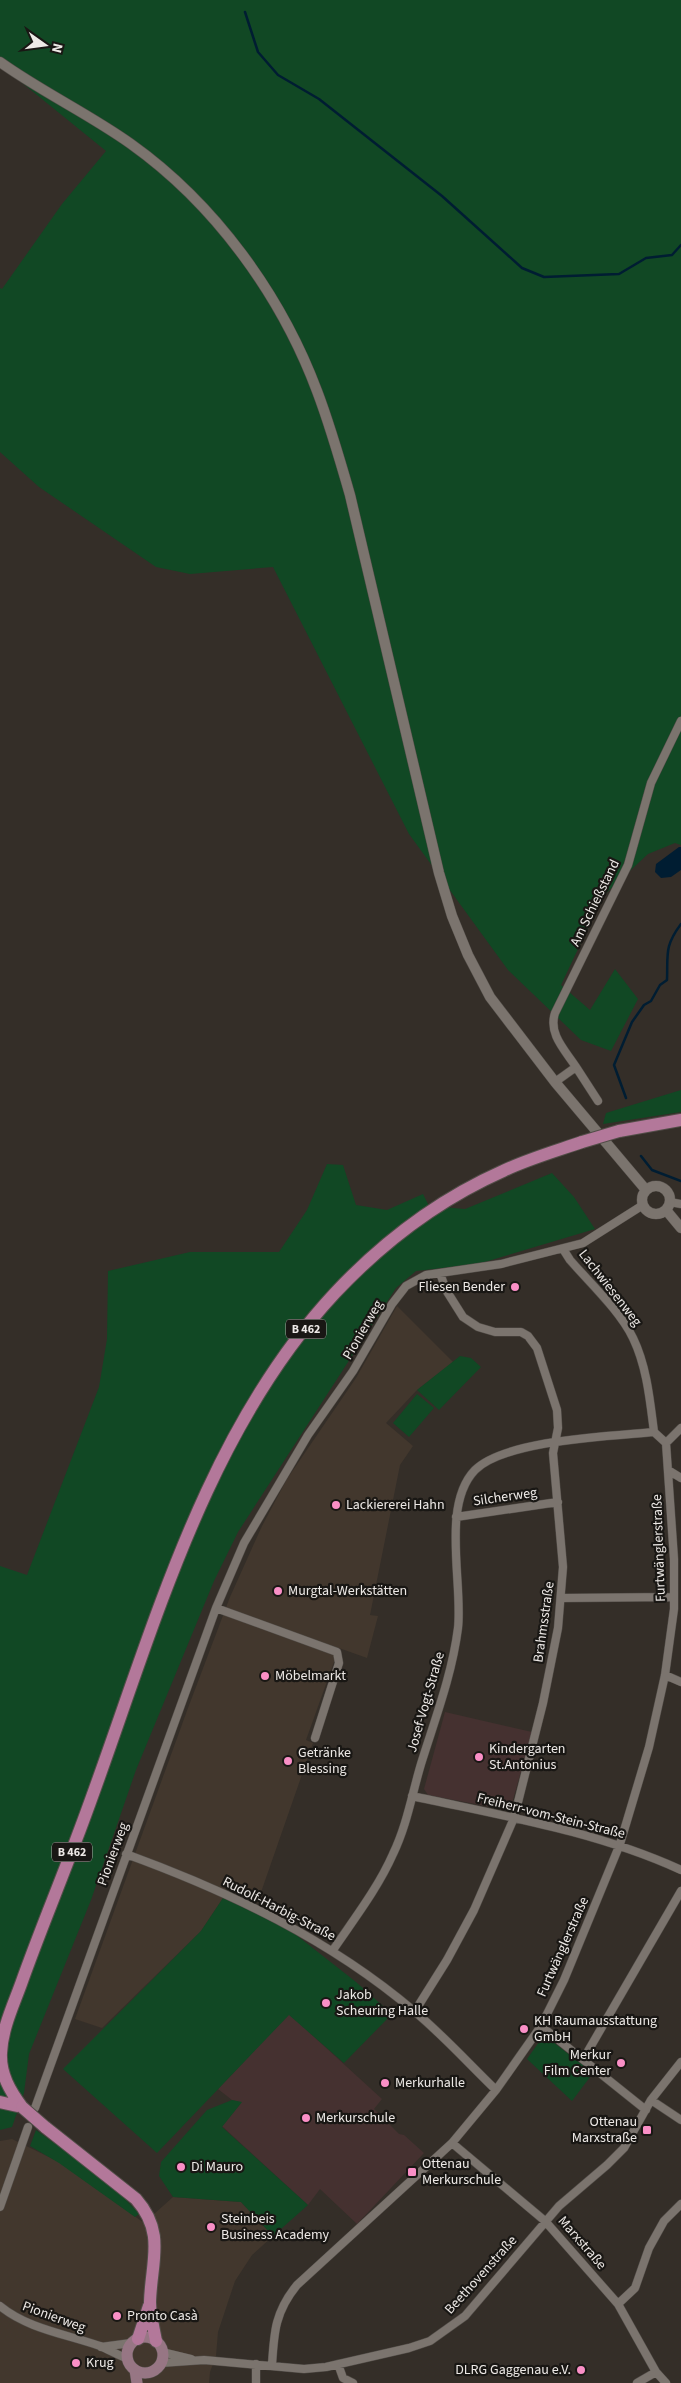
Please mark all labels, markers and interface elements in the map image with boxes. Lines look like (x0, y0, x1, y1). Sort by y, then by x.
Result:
north arrow (20, 20, 70, 70)
text: N (46, 41, 67, 55)
street label: Am Schießstand (565, 856, 625, 950)
street label: Lachwiesenweg (574, 1245, 646, 1331)
place label: Fliesen Bender (418, 1277, 505, 1297)
marker: Fliesen Bender (509, 1281, 521, 1293)
street label: Pionierweg (338, 1296, 388, 1364)
road number: B 462 (286, 1320, 326, 1338)
street label: Silcherweg (472, 1483, 538, 1511)
street label: Furtwänglerstraße (647, 1494, 671, 1602)
place label: Lackiererei Hahn (346, 1495, 445, 1515)
marker: Lackiererei Hahn (330, 1499, 342, 1511)
street label: Brahmsstraße (528, 1580, 560, 1664)
place label: Murgtal-Werkstätten (288, 1581, 407, 1601)
marker: Murgtal-Werkstätten (272, 1585, 284, 1597)
street label: Josef-Vogt-Straße (402, 1649, 450, 1755)
place label: Möbelmarkt (275, 1666, 346, 1686)
marker: Möbelmarkt (259, 1670, 271, 1682)
place label: Kindergarten St.Antonius (489, 1739, 566, 1775)
place label: Getränke Blessing (298, 1743, 351, 1779)
marker: Kindergarten St.Antonius (473, 1751, 485, 1763)
marker: Getränke Blessing (282, 1755, 294, 1767)
street label: Freiherr-vom-Stein-Straße (475, 1788, 627, 1844)
street label: Pionierweg (92, 1820, 134, 1888)
road number: B 462 (52, 1842, 92, 1861)
street label: Rudolf-Harbig-Straße (219, 1872, 339, 1946)
street label: Furtwänglerstraße (532, 1894, 594, 2000)
place label: Jakob Scheuring Halle (336, 1985, 428, 2021)
marker: Jakob Scheuring Halle (320, 1997, 332, 2009)
place label: KH Raumausstattung GmbH (534, 2011, 657, 2047)
marker: KH Raumausstattung GmbH (518, 2023, 530, 2035)
place label: Merkur Film Center (544, 2045, 611, 2081)
marker: Merkur Film Center (615, 2057, 627, 2069)
place label: Merkurhalle (395, 2073, 465, 2093)
marker: Merkurhalle (379, 2077, 391, 2089)
place label: Merkurschule (316, 2108, 395, 2128)
marker: Merkurschule (300, 2112, 312, 2124)
place label: Ottenau Marxstraße (572, 2112, 637, 2148)
marker: Ottenau Marxstraße (641, 2124, 653, 2136)
place label: Ottenau Merkurschule (422, 2154, 501, 2190)
place label: Di Mauro (191, 2157, 243, 2177)
marker: Di Mauro (175, 2161, 187, 2173)
marker: Ottenau Merkurschule (406, 2166, 418, 2178)
place label: Steinbeis Business Academy (221, 2209, 330, 2245)
street label: Marxstraße (553, 2212, 611, 2274)
marker: Steinbeis Business Academy (205, 2221, 217, 2233)
street label: Beethovenstraße (440, 2231, 522, 2319)
street label: Pionierweg (20, 2296, 88, 2338)
place label: Pronto Casà (127, 2306, 198, 2326)
marker: Pronto Casà (111, 2310, 123, 2322)
place label: Krug (86, 2353, 114, 2373)
marker: Krug (70, 2357, 82, 2369)
place label: DLRG Gaggenau e.V. (455, 2360, 571, 2380)
marker: DLRG Gaggenau e.V. (575, 2364, 587, 2376)

